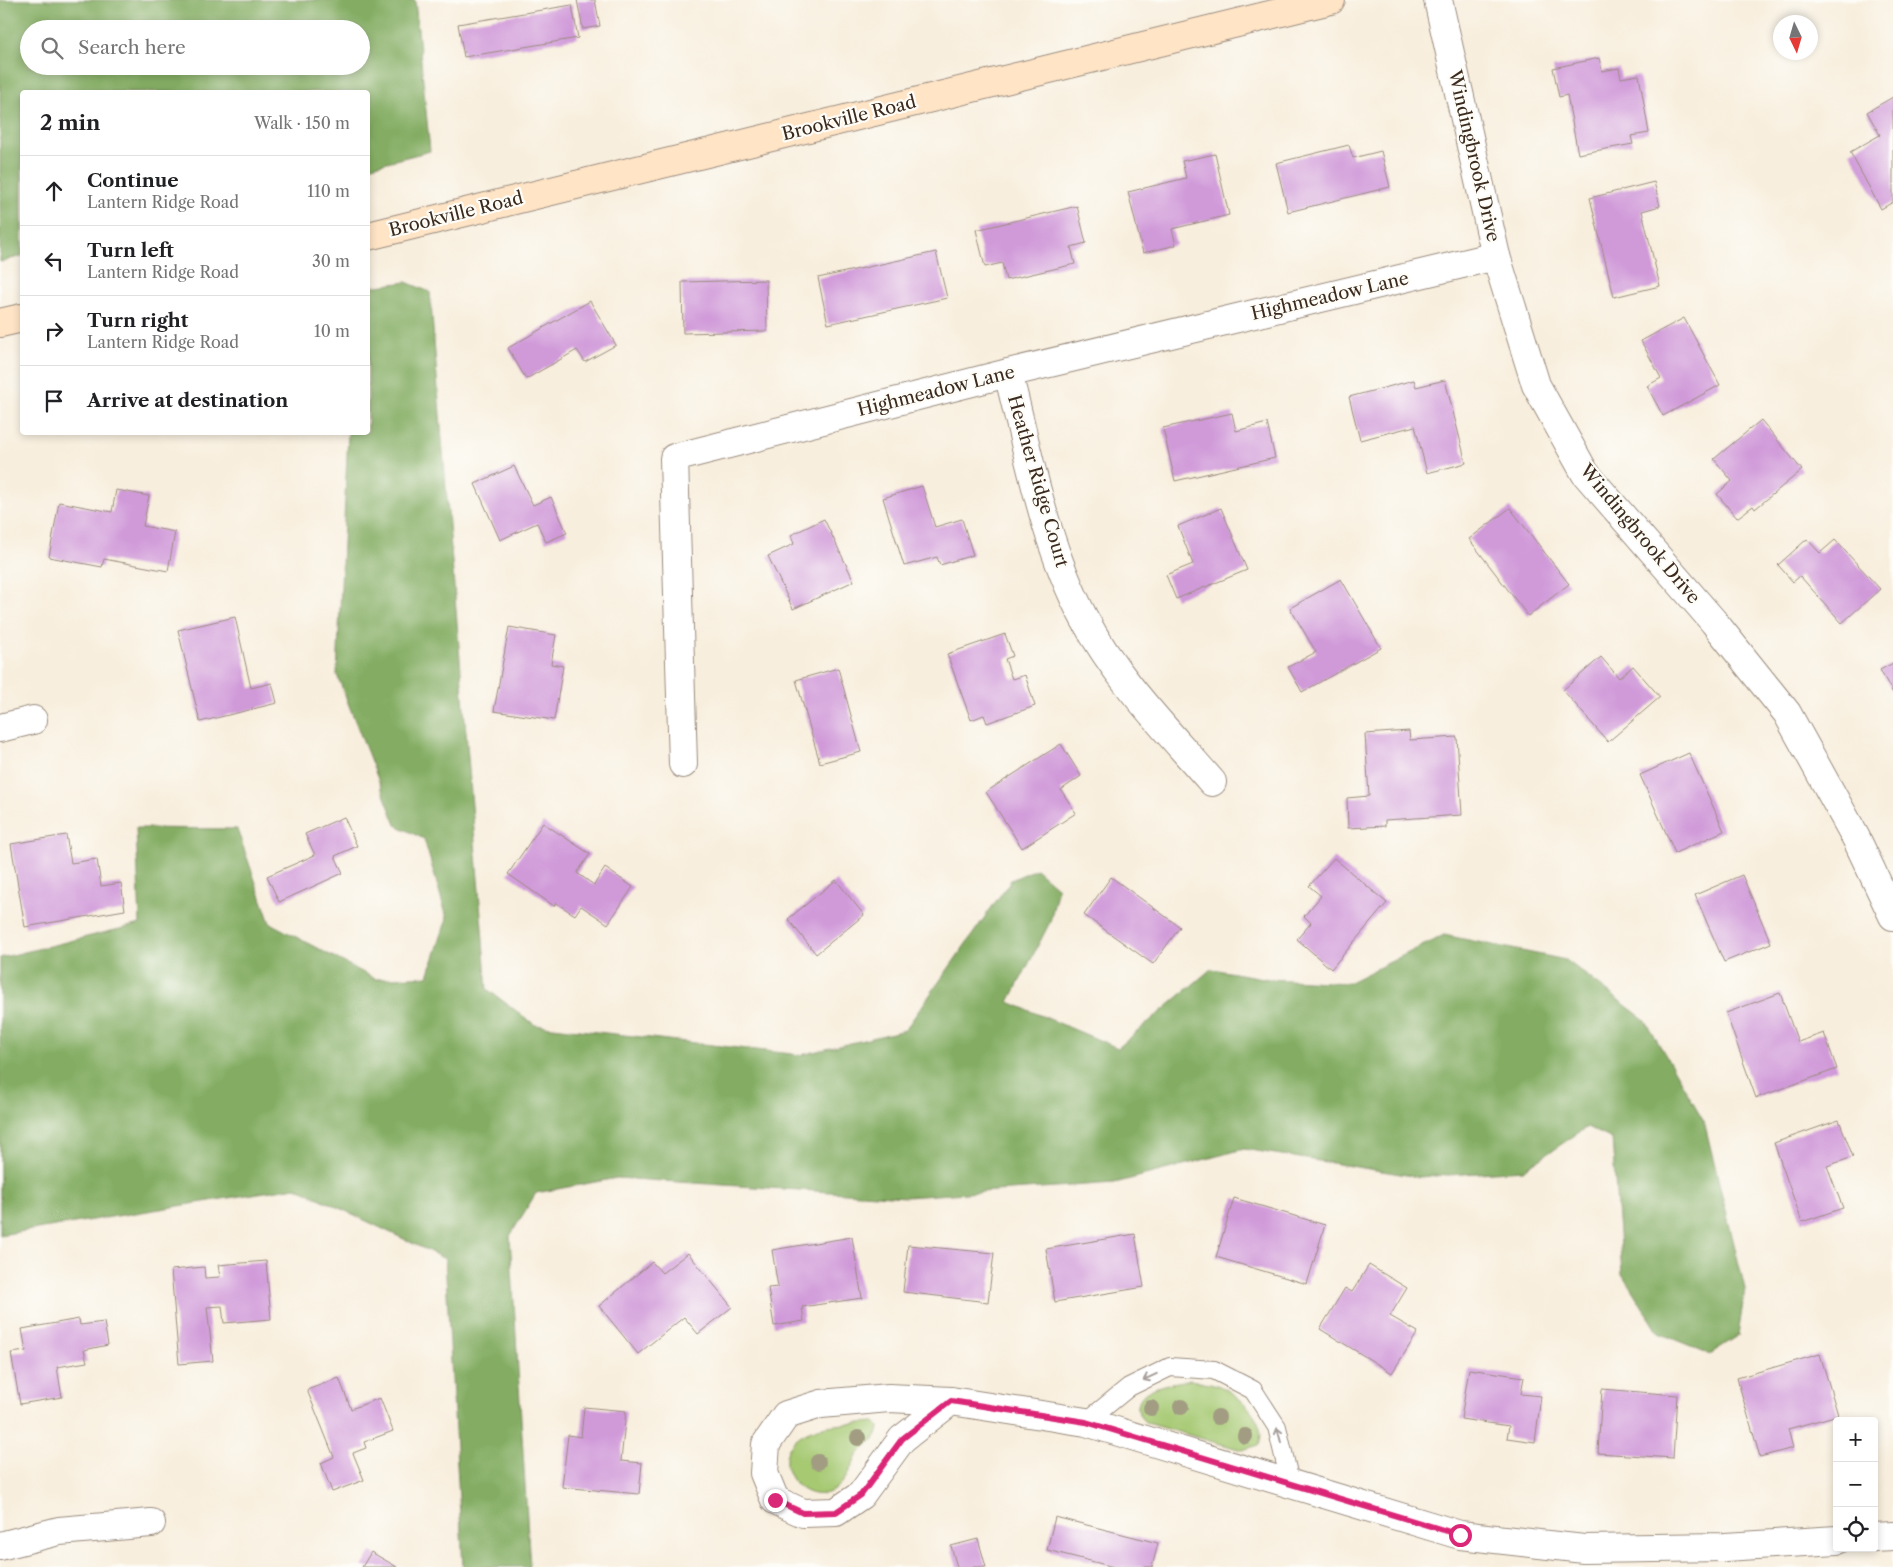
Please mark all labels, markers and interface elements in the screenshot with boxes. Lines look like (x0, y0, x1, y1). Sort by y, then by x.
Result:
north arrow (1773, 15, 1818, 60)
search box (20, 20, 370, 75)
icon: search (38, 34, 66, 62)
text: Search here (78, 36, 186, 59)
street label: Windingbrook Drive (1443, 67, 1504, 244)
street label: Brookville Road (780, 91, 918, 145)
text: 2 min (40, 110, 100, 135)
text: Walk · 150 m (254, 113, 350, 133)
text: Continue (87, 169, 179, 192)
icon: ahead (40, 177, 68, 205)
text: 110 m (307, 181, 350, 201)
street label: Brookville Road (387, 187, 525, 241)
text: Lantern Ridge Road (87, 192, 239, 212)
text: Turn left (87, 239, 174, 262)
icon: left (40, 247, 68, 275)
text: 30 m (312, 251, 350, 271)
text: Lantern Ridge Road (87, 262, 239, 282)
street label: Highmeadow Lane (1249, 267, 1411, 325)
text: Turn right (87, 309, 188, 332)
icon: right (40, 317, 68, 345)
text: 10 m (314, 321, 350, 341)
text: Lantern Ridge Road (87, 332, 239, 352)
street label: Highmeadow Lane (855, 361, 1017, 421)
icon: arrive (40, 387, 68, 415)
text: Arrive at destination (87, 389, 288, 412)
street label: Heather Ridge Court (1003, 392, 1073, 570)
street label: Windingbrook Drive (1575, 459, 1705, 608)
one-way arrow (1143, 1373, 1158, 1382)
map controls (1833, 1417, 1878, 1552)
button: + (1833, 1417, 1878, 1462)
one-way arrow (1273, 1427, 1283, 1443)
button: − (1833, 1462, 1878, 1507)
route end (764, 1489, 787, 1512)
button: locate (1833, 1507, 1878, 1552)
route start (1449, 1524, 1472, 1547)

